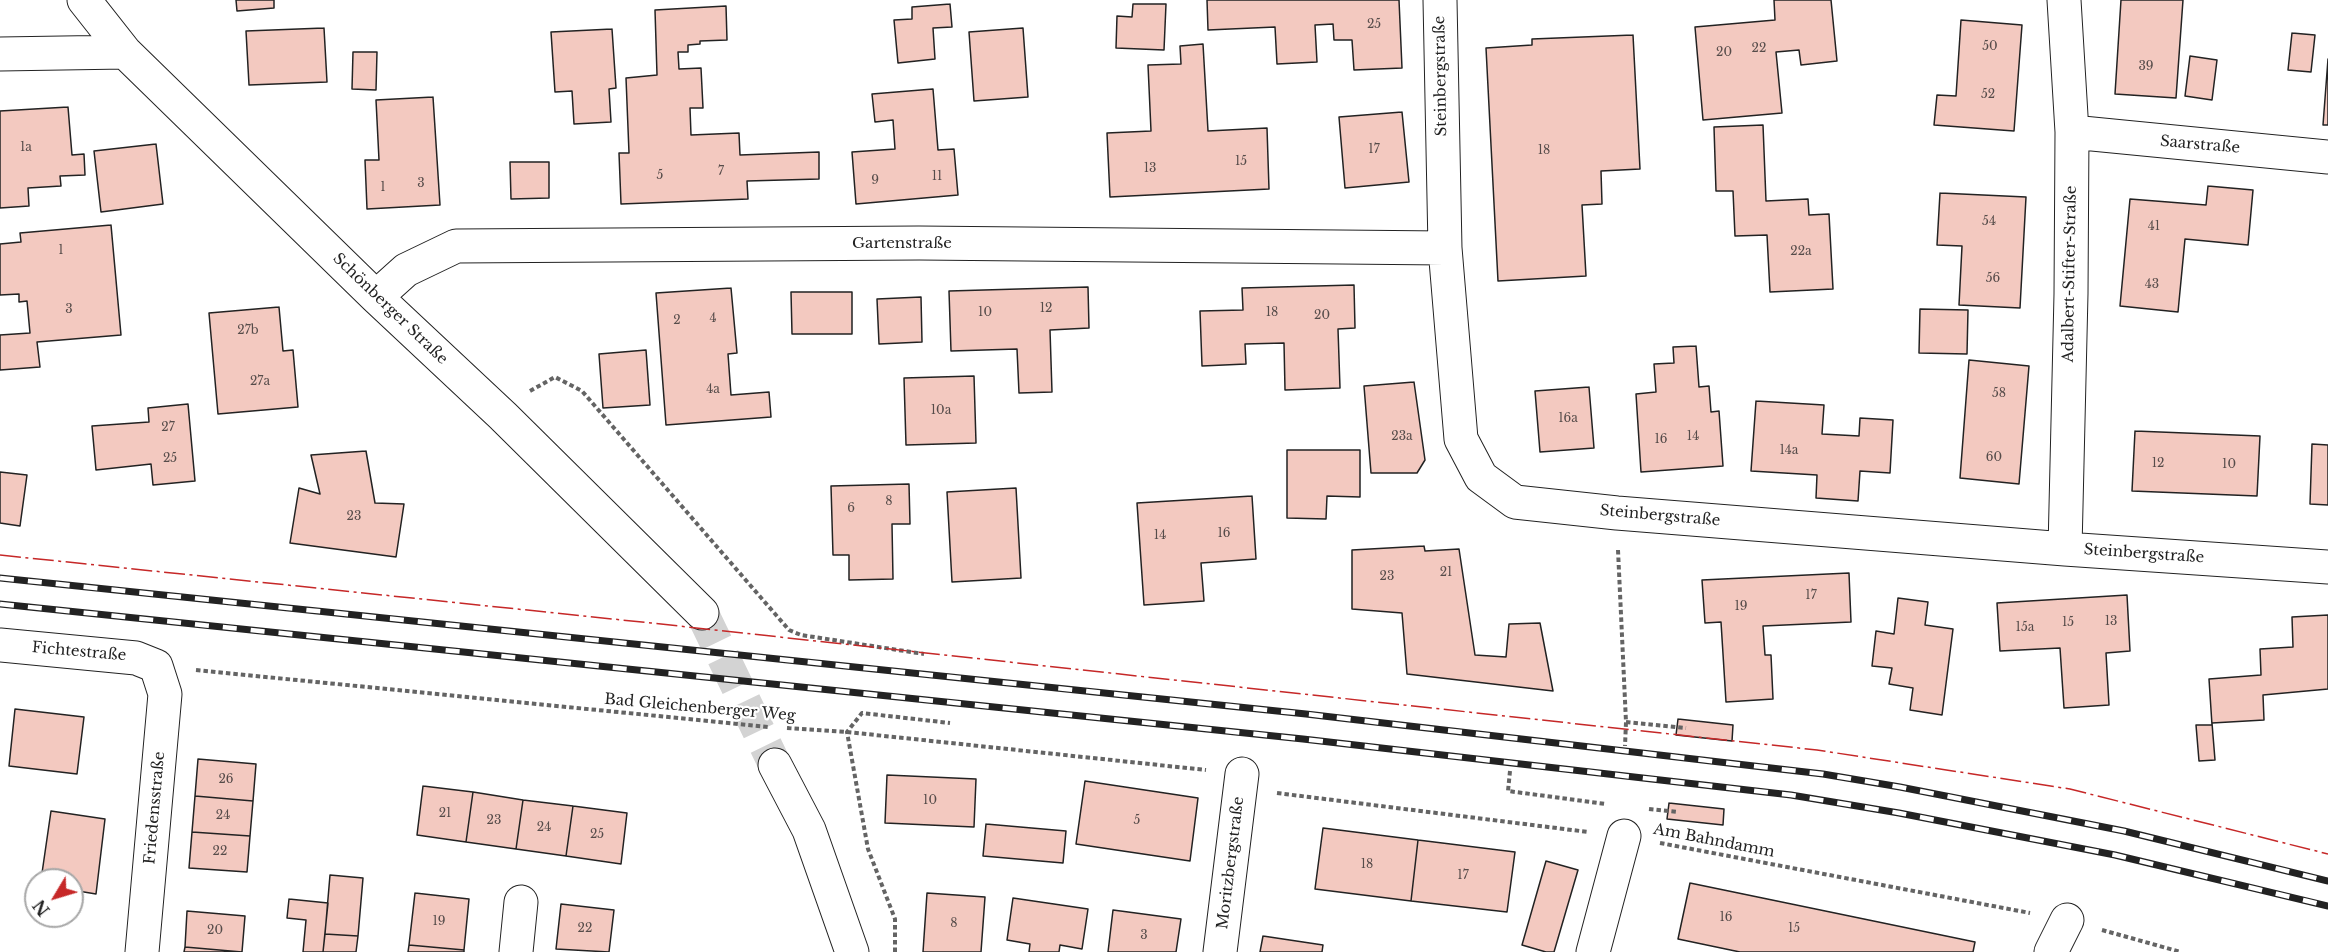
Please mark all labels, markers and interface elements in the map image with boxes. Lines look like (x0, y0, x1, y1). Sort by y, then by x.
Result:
street label: Steinbergstraße (1431, 16, 1451, 136)
house number: 25 (1367, 18, 1381, 32)
house number: 50 (1982, 40, 1998, 54)
house number: 22 (1752, 42, 1766, 56)
house number: 20 (1716, 46, 1732, 60)
house number: 39 (2138, 60, 2154, 74)
house number: 52 (1981, 88, 1995, 102)
street label: Saarstraße (2159, 133, 2241, 157)
house number: 1a (20, 141, 32, 155)
house number: 17 (1368, 143, 1380, 157)
house number: 18 (1538, 144, 1550, 158)
house number: 15 (1235, 155, 1247, 169)
house number: 13 (1144, 162, 1156, 176)
house number: 7 (718, 165, 724, 179)
house number: 5 (657, 169, 663, 183)
house number: 11 (932, 170, 942, 184)
house number: 9 (871, 174, 879, 188)
house number: 3 (417, 177, 425, 191)
house number: 1 (380, 181, 386, 195)
street label: Adalbert-Stifter-Straße (2059, 185, 2081, 363)
house number: 54 (1982, 215, 1996, 229)
house number: 41 (2148, 220, 2160, 234)
street label: Gartenstraße (852, 235, 952, 253)
house number: 1 (58, 244, 64, 258)
house number: 22a (1790, 245, 1812, 259)
street label: Schönberger Straße (329, 250, 451, 368)
house number: 56 (1986, 272, 2000, 286)
house number: 43 (2145, 278, 2159, 292)
house number: 12 (1040, 302, 1052, 316)
house number: 3 (65, 303, 73, 317)
house number: 10 (978, 306, 992, 320)
house number: 18 (1266, 306, 1278, 320)
house number: 20 (1314, 309, 1330, 323)
house number: 4 (709, 312, 717, 326)
house number: 2 (673, 314, 681, 328)
house number: 27b (237, 324, 259, 338)
house number: 27a (250, 375, 270, 389)
house number: 4a (706, 383, 720, 397)
house number: 58 (1992, 387, 2006, 401)
house number: 10a (931, 404, 951, 418)
house number: 16a (1558, 412, 1578, 426)
house number: 27 (161, 421, 175, 435)
house number: 23a (1391, 430, 1413, 444)
house number: 14 (1687, 430, 1699, 444)
house number: 16 (1654, 433, 1668, 447)
house number: 14a (1779, 444, 1799, 458)
house number: 60 (1986, 451, 2002, 465)
house number: 25 (163, 452, 177, 466)
house number: 12 (2152, 457, 2164, 471)
house number: 10 (2222, 458, 2236, 472)
house number: 8 (885, 495, 893, 509)
house number: 6 (847, 502, 855, 516)
street label: Steinbergstraße (1599, 502, 1721, 530)
house number: 23 (347, 510, 361, 524)
house number: 16 (1217, 527, 1231, 541)
house number: 14 (1154, 529, 1166, 543)
street label: Steinbergstraße (2083, 541, 2205, 567)
house number: 21 (1440, 566, 1452, 580)
house number: 23 (1380, 570, 1394, 584)
house number: 17 (1805, 589, 1817, 603)
house number: 19 (1734, 600, 1748, 614)
house number: 13 (2105, 615, 2117, 629)
house number: 15 (2062, 616, 2074, 630)
house number: 15a (2016, 621, 2034, 635)
street label: Fichtestraße (31, 639, 127, 665)
street label: Bad Gleichenberger Weg (604, 691, 796, 725)
street label: Friedensstraße (141, 751, 169, 865)
house number: 26 (218, 773, 234, 787)
house number: 10 (923, 794, 937, 808)
street label: Moritzbergstraße (1214, 796, 1248, 930)
house number: 21 (439, 807, 451, 821)
house number: 24 (216, 809, 230, 823)
house number: 23 (487, 814, 501, 828)
house number: 5 (1134, 814, 1140, 828)
street label: Am Bahndamm (1652, 820, 1776, 862)
house number: 24 (537, 821, 551, 835)
house number: 25 (590, 828, 604, 842)
house number: 22 (213, 845, 227, 859)
house number: 18 (1361, 858, 1373, 872)
north arrow (24, 868, 84, 928)
house number: 17 (1457, 869, 1469, 883)
text: N (29, 896, 54, 920)
house number: 16 (1719, 911, 1733, 925)
house number: 19 (432, 915, 446, 929)
house number: 8 (950, 917, 958, 931)
house number: 22 (578, 922, 592, 936)
house number: 15 (1788, 922, 1800, 936)
house number: 20 (207, 924, 223, 938)
house number: 3 (1140, 929, 1148, 943)

